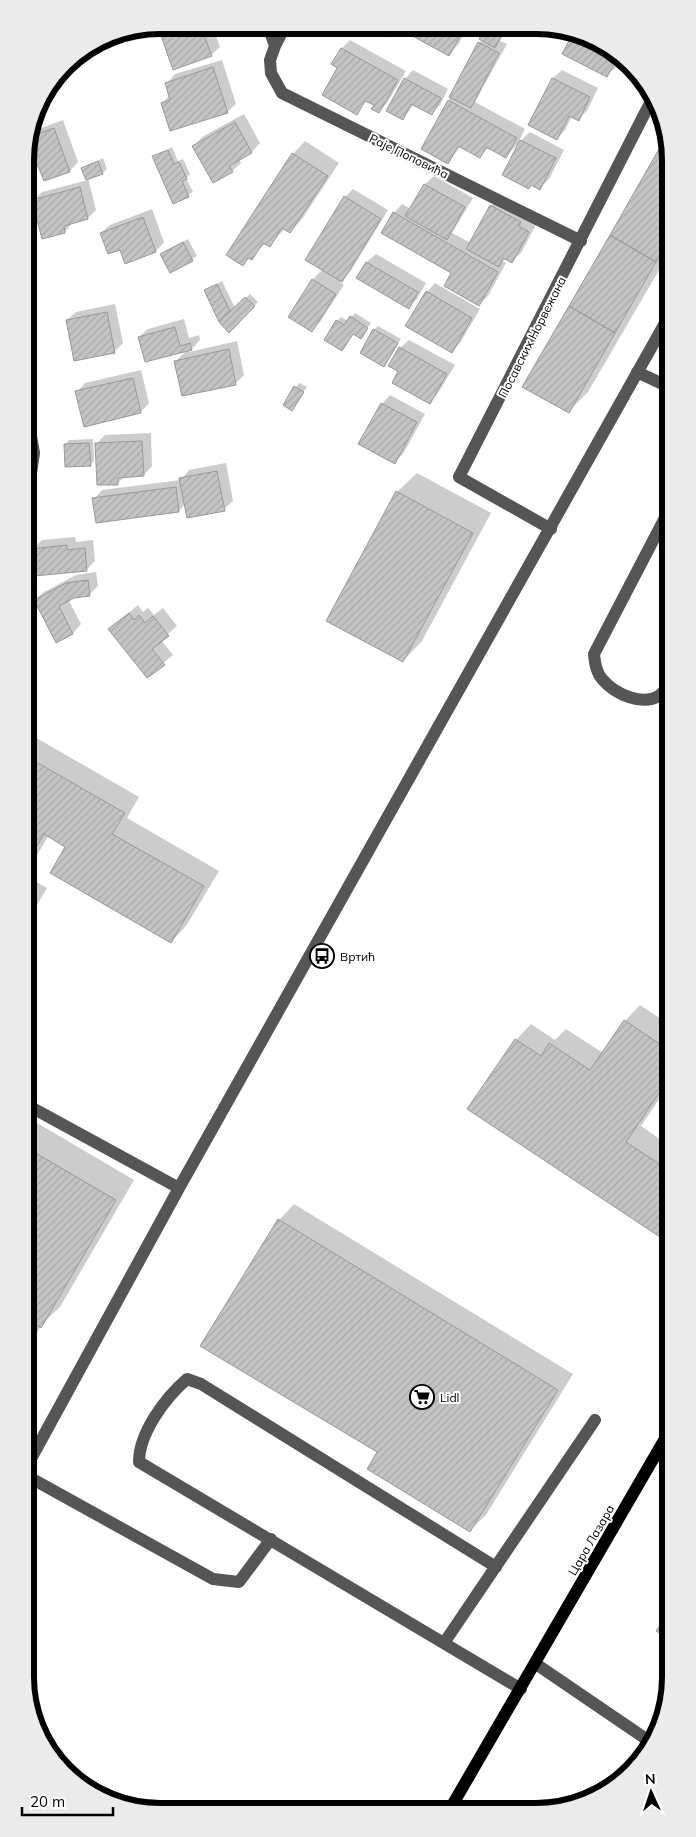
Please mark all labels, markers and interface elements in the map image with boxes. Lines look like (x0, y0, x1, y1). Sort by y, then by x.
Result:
street label: Раје Поповића (367, 130, 451, 182)
street label: Посавских Норвежана (495, 274, 569, 400)
bus stop icon: Вртић (309, 943, 335, 969)
place label: Вртић (340, 949, 375, 964)
supermarket icon: Lidl (409, 1384, 435, 1410)
place label: Lidl (440, 1390, 459, 1405)
street label: Цара Лазара (565, 1502, 617, 1578)
north arrow (626, 1767, 676, 1817)
text: N (645, 1770, 656, 1788)
scale bar (22, 1784, 114, 1816)
text: 20 m (30, 1792, 65, 1811)

